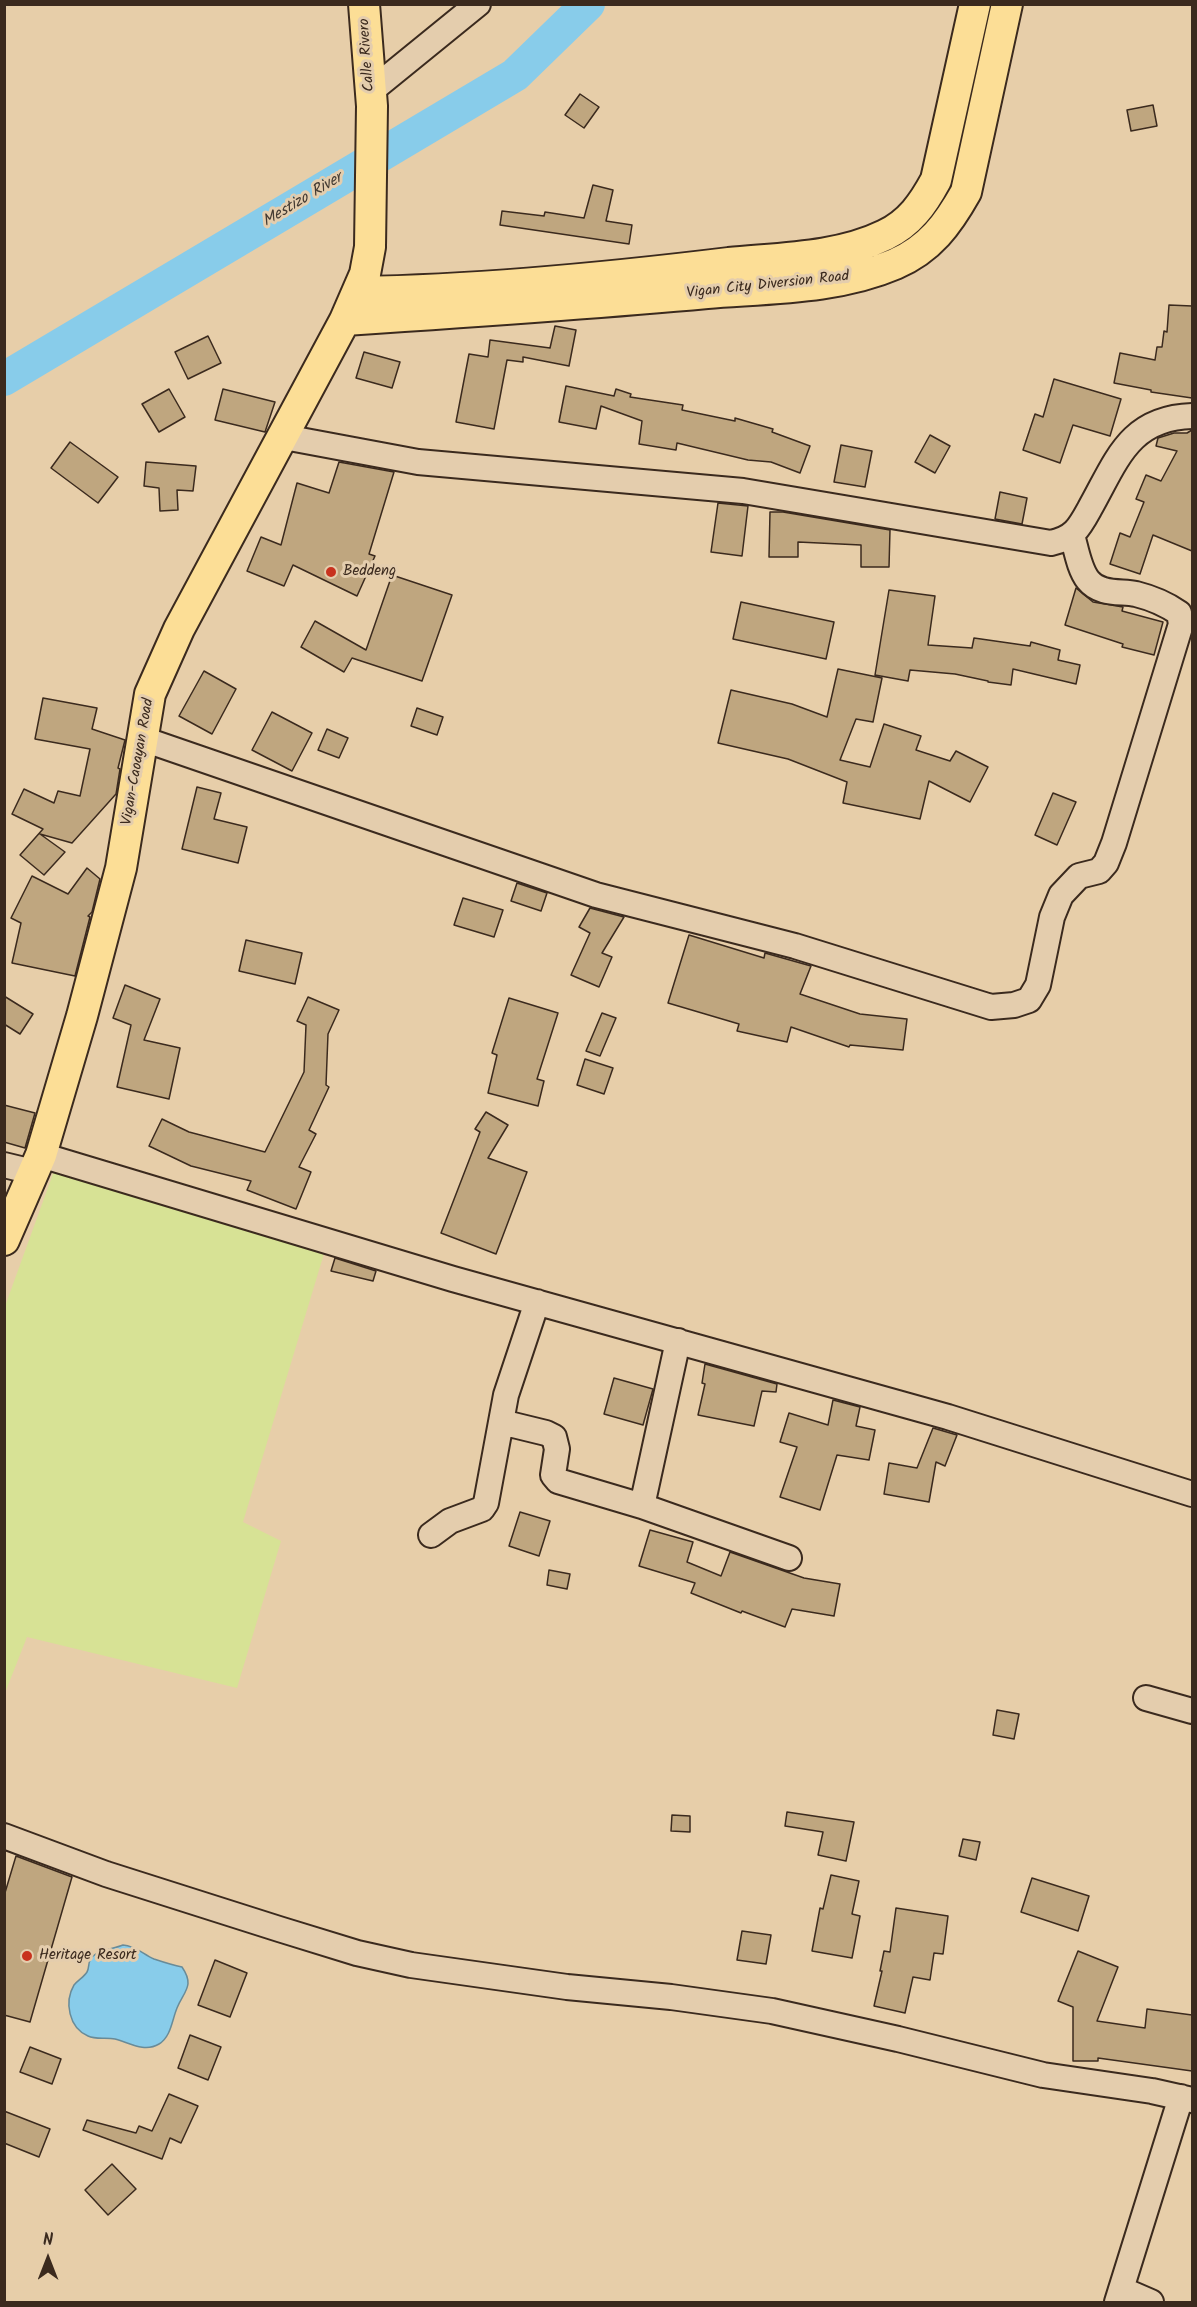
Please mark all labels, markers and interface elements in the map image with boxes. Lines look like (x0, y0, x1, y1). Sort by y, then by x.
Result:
street label: Calle Rivero (356, 18, 380, 92)
water label: Mestizo River (260, 170, 346, 232)
street label: Vigan City Diversion Road (686, 269, 850, 303)
place label: Beddeng (343, 563, 396, 581)
marker: Beddeng (324, 565, 338, 579)
street label: Vigan-Caoayan Road (119, 697, 159, 827)
place label: Heritage Resort (39, 1947, 137, 1965)
marker: Heritage Resort (20, 1949, 34, 1963)
text: N (43, 2228, 53, 2253)
north arrow (18, 2229, 78, 2289)

